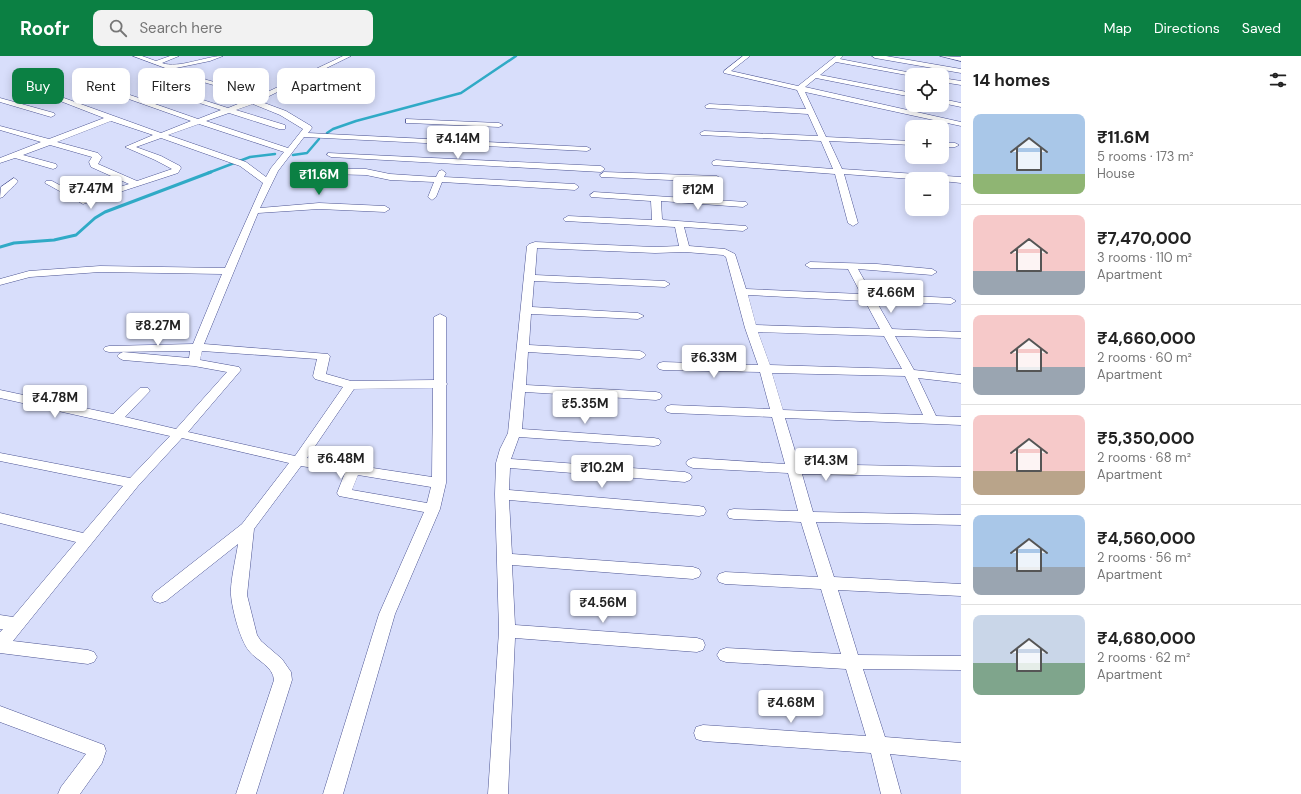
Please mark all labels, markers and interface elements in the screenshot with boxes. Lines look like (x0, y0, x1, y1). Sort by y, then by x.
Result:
search box (93, 10, 373, 46)
text: Roofr (20, 16, 69, 41)
icon: search (107, 17, 129, 39)
text: Search here (139, 18, 222, 38)
text: Map (1104, 19, 1132, 37)
text: Directions (1154, 19, 1220, 37)
text: Saved (1242, 19, 1281, 37)
chip: Buy (12, 68, 64, 104)
chip: Rent (72, 68, 130, 104)
chip: Filters (138, 68, 205, 104)
chip: New (213, 68, 269, 104)
chip: Apartment (277, 68, 375, 104)
map controls (905, 68, 949, 216)
button: locate (905, 68, 949, 112)
text: 14 homes (973, 69, 1050, 91)
icon: filters (1267, 69, 1289, 91)
button: + (905, 120, 949, 164)
pin: ₹4.14M (425, 126, 491, 160)
text: ₹11.6M (1097, 126, 1149, 148)
text: ₹4.14M (436, 130, 480, 147)
icon: home (1005, 130, 1053, 178)
text: 5 rooms · 173 m² (1097, 148, 1194, 165)
pin: ₹11.6M (286, 162, 352, 196)
text: House (1097, 165, 1135, 182)
text: ₹11.6M (299, 166, 339, 183)
button: − (905, 172, 949, 216)
pin: ₹7.47M (58, 176, 124, 210)
pin: ₹12M (674, 177, 722, 211)
text: ₹7.47M (69, 180, 113, 197)
text: ₹12M (682, 181, 714, 198)
text: ₹7,470,000 (1097, 227, 1192, 249)
icon: home (1005, 231, 1053, 279)
text: 3 rooms · 110 m² (1097, 249, 1192, 266)
text: Apartment (1097, 266, 1162, 283)
pin: ₹4.66M (858, 280, 924, 314)
text: ₹4.66M (867, 284, 915, 301)
pin: ₹8.27M (125, 313, 191, 347)
text: ₹8.27M (135, 317, 181, 334)
text: ₹4,660,000 (1097, 327, 1196, 349)
icon: home (1005, 331, 1053, 379)
pin: ₹6.33M (681, 345, 747, 379)
text: ₹6.33M (691, 349, 737, 366)
text: 2 rooms · 60 m² (1097, 349, 1192, 366)
text: Apartment (1097, 366, 1162, 383)
pin: ₹4.78M (22, 385, 88, 419)
text: ₹4.78M (32, 389, 78, 406)
pin: ₹5.35M (552, 391, 618, 425)
text: ₹5.35M (562, 395, 608, 412)
text: ₹5,350,000 (1097, 427, 1195, 449)
icon: home (1005, 431, 1053, 479)
pin: ₹6.48M (308, 446, 374, 480)
pin: ₹14.3M (793, 448, 859, 482)
text: 2 rooms · 68 m² (1097, 449, 1191, 466)
text: ₹6.48M (317, 450, 365, 467)
text: ₹14.3M (804, 452, 848, 469)
pin: ₹10.2M (569, 455, 635, 489)
text: ₹10.2M (580, 459, 624, 476)
text: Apartment (1097, 466, 1162, 483)
text: ₹4,560,000 (1097, 527, 1196, 549)
icon: home (1005, 531, 1053, 579)
text: 2 rooms · 56 m² (1097, 549, 1191, 566)
text: Apartment (1097, 566, 1162, 583)
pin: ₹4.56M (570, 590, 636, 624)
text: ₹4.56M (579, 594, 627, 611)
text: ₹4,680,000 (1097, 627, 1196, 649)
icon: home (1005, 631, 1053, 679)
text: 2 rooms · 62 m² (1097, 649, 1190, 666)
text: Apartment (1097, 666, 1162, 683)
pin: ₹4.68M (758, 690, 824, 724)
text: ₹4.68M (767, 694, 815, 711)

